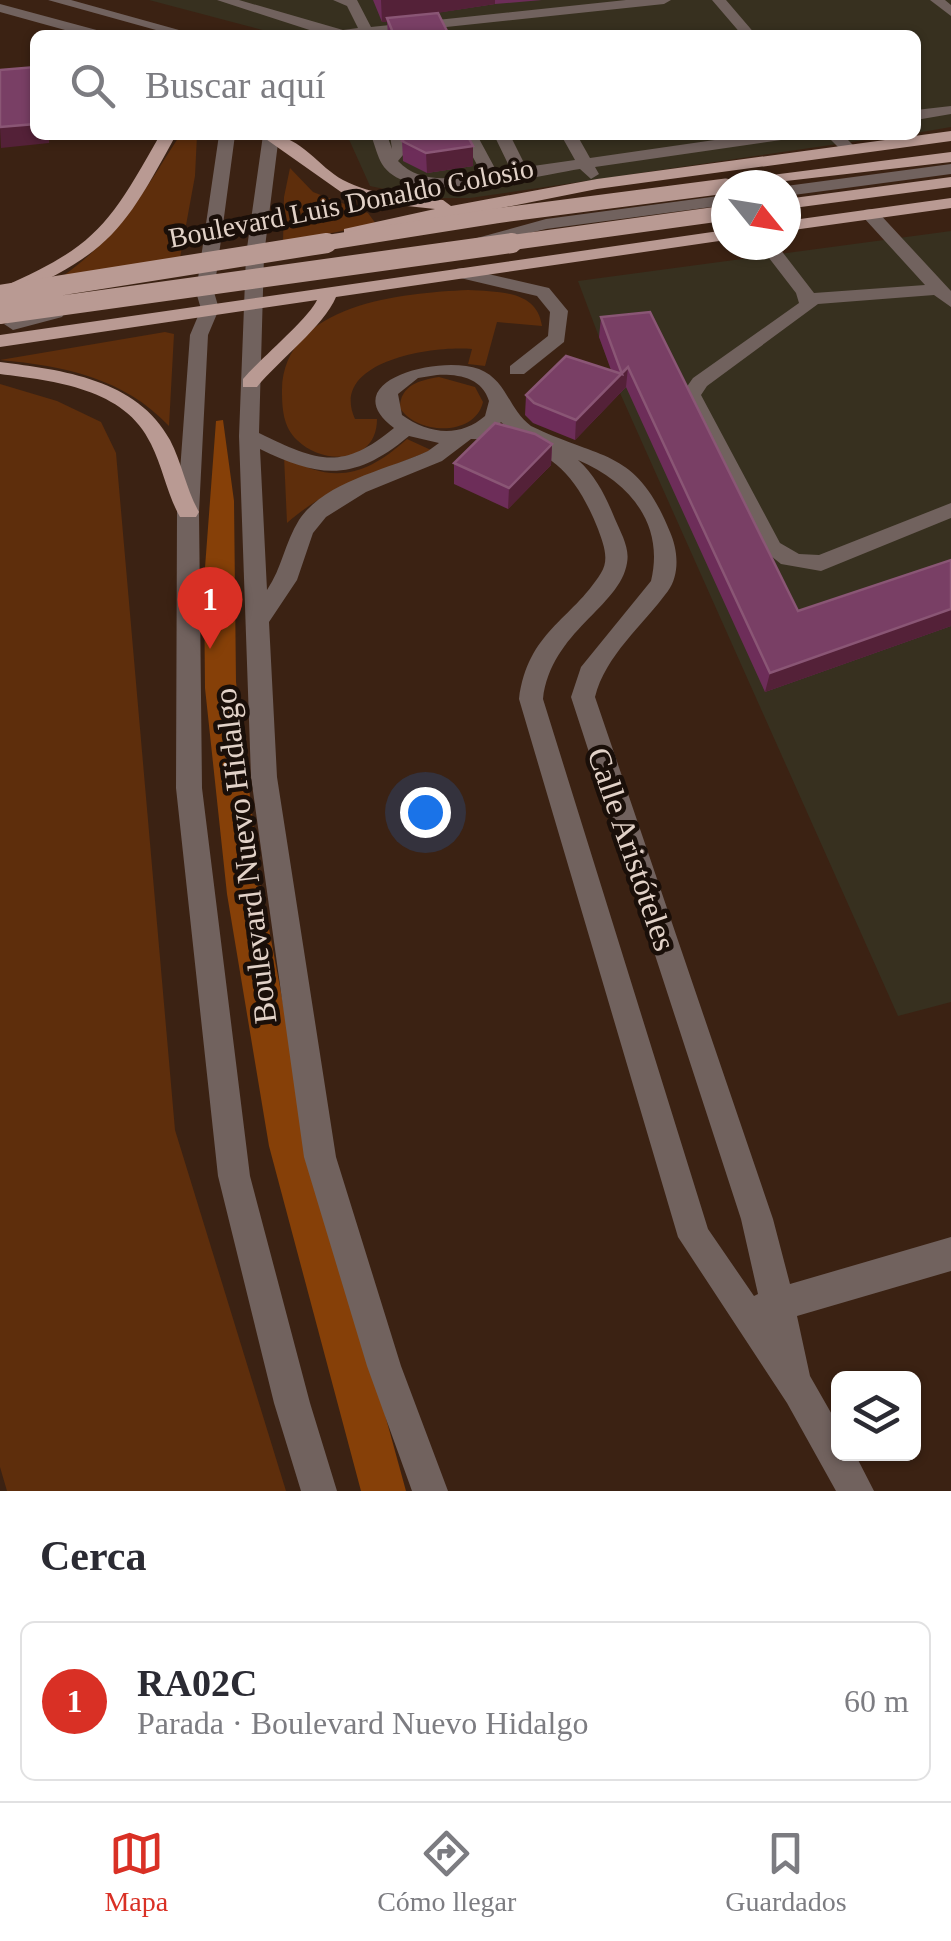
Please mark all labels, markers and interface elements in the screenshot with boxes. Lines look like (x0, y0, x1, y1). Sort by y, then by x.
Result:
search box (30, 30, 921, 140)
icon: search (65, 58, 120, 113)
text: Buscar aquí (145, 64, 325, 106)
street label: Boulevard Luis Donaldo Colosio (166, 152, 536, 254)
north arrow (711, 170, 801, 260)
pin: 1 (178, 566, 242, 649)
street label: Boulevard Nuevo Hidalgo (207, 686, 283, 1026)
street label: Calle Aristóteles (580, 743, 684, 955)
your location (400, 787, 451, 838)
map controls (831, 1371, 921, 1461)
button: layers (831, 1371, 921, 1461)
text: Cerca (40, 1533, 147, 1579)
text: RA02C (137, 1662, 257, 1704)
text: 1 (67, 1683, 83, 1719)
text: 60 m (844, 1683, 909, 1719)
text: Parada · Boulevard Nuevo Hidalgo (137, 1705, 588, 1741)
tab: Mapa (104, 1826, 168, 1918)
tab: Cómo llegar (377, 1826, 516, 1918)
tab: Guardados (725, 1826, 847, 1918)

